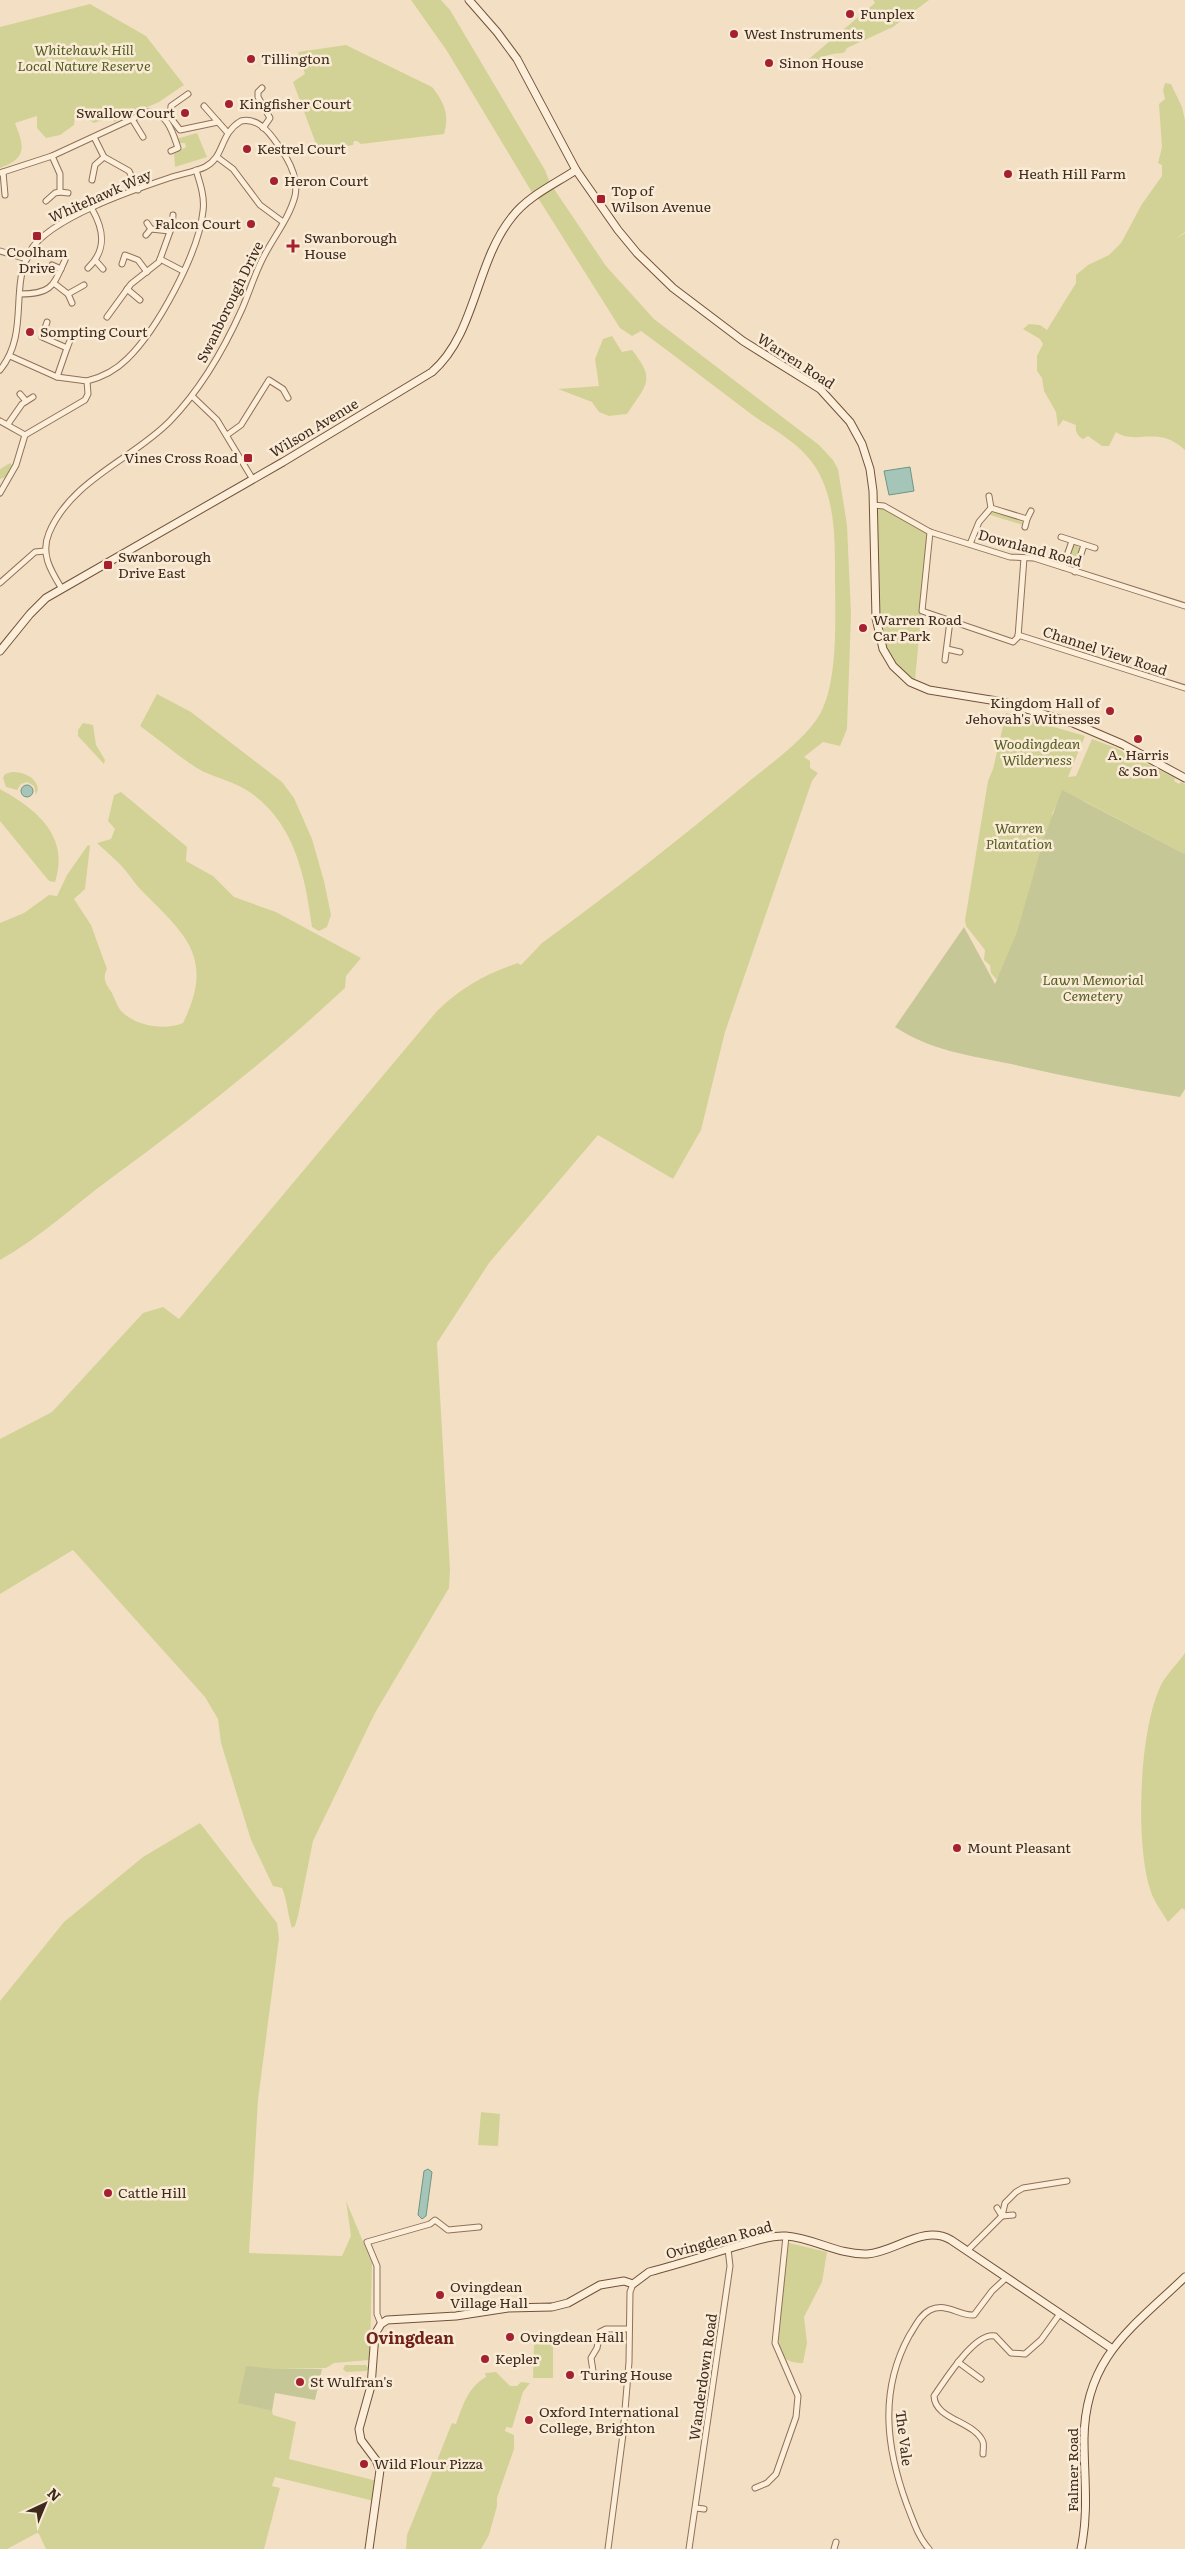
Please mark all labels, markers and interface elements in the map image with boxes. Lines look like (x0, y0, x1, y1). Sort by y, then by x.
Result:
place label: Funplex (860, 3, 915, 23)
marker: Funplex (844, 8, 856, 20)
place label: West Instruments (744, 23, 863, 43)
marker: West Instruments (728, 28, 740, 40)
park label: Whitehawk Hill Local Nature Reserve (17, 39, 151, 75)
place label: Tillington (261, 48, 330, 68)
place label: Sinon House (779, 52, 864, 72)
marker: Tillington (245, 53, 257, 65)
marker: Sinon House (763, 57, 775, 69)
place label: Kingfisher Court (239, 93, 352, 113)
marker: Kingfisher Court (223, 98, 235, 110)
place label: Swallow Court (76, 102, 175, 122)
marker: Swallow Court (179, 107, 191, 119)
place label: Kestrel Court (257, 138, 346, 158)
marker: Kestrel Court (241, 143, 253, 155)
street label: Whitehawk Way (45, 163, 155, 227)
place label: Heath Hill Farm (1018, 163, 1126, 183)
marker: Heath Hill Farm (1002, 168, 1014, 180)
place label: Heron Court (284, 170, 369, 190)
marker: Heron Court (268, 175, 280, 187)
place label: Top of Wilson Avenue (611, 180, 711, 216)
marker: Top of Wilson Avenue (595, 193, 607, 205)
place label: Falcon Court (155, 213, 241, 233)
marker: Falcon Court (245, 218, 257, 230)
place label: Swanborough House (304, 227, 397, 263)
marker: Coolham Drive (31, 230, 43, 242)
street label: Swanborough Drive (191, 237, 267, 366)
marker: Swanborough House (286, 239, 300, 253)
place label: Coolham Drive (7, 241, 68, 277)
place label: Sompting Court (40, 321, 148, 341)
marker: Sompting Court (24, 326, 36, 338)
street label: Warren Road (754, 328, 840, 393)
street label: Wilson Avenue (265, 393, 361, 461)
place label: Vines Cross Road (124, 447, 238, 467)
marker: Vines Cross Road (242, 452, 254, 464)
street label: Downland Road (976, 524, 1085, 571)
place label: Swanborough Drive East (118, 546, 211, 582)
marker: Swanborough Drive East (102, 559, 114, 571)
place label: Warren Road Car Park (873, 609, 962, 645)
street label: Channel View Road (1040, 620, 1171, 680)
marker: Warren Road Car Park (857, 622, 869, 634)
place label: Kingdom Hall of Jehovah's Witnesses (965, 692, 1102, 728)
marker: Kingdom Hall of Jehovah's Witnesses (1104, 705, 1116, 717)
park label: Woodingdean Wilderness (994, 733, 1081, 769)
marker: A. Harris & Son (1132, 733, 1144, 745)
place label: A. Harris & Son (1107, 744, 1169, 780)
park label: Warren Plantation (986, 817, 1053, 853)
park label: Lawn Memorial Cemetery (1042, 969, 1144, 1005)
place label: Mount Pleasant (967, 1837, 1071, 1857)
marker: Mount Pleasant (951, 1842, 963, 1854)
place label: Cattle Hill (118, 2182, 187, 2202)
marker: Cattle Hill (102, 2187, 114, 2199)
street label: Ovingdean Road (663, 2215, 775, 2263)
place label: Ovingdean Village Hall (450, 2276, 528, 2312)
marker: Ovingdean Village Hall (434, 2289, 446, 2301)
street label: Wanderdown Road (683, 2312, 721, 2442)
district label: Ovingdean (366, 2325, 454, 2349)
place label: Ovingdean Hall (520, 2326, 624, 2346)
marker: Ovingdean Hall (504, 2331, 516, 2343)
place label: Kepler (495, 2348, 540, 2368)
marker: Kepler (479, 2353, 491, 2365)
place label: Turing House (580, 2364, 672, 2384)
marker: Turing House (564, 2369, 576, 2381)
place label: St Wulfran's (310, 2371, 392, 2391)
marker: St Wulfran's (294, 2376, 306, 2388)
place label: Oxford International College, Brighton (539, 2401, 679, 2437)
street label: The Vale (892, 2409, 918, 2467)
marker: Oxford International College, Brighton (523, 2414, 535, 2426)
street label: Falmer Road (1062, 2427, 1082, 2512)
place label: Wild Flour Pizza (374, 2453, 484, 2473)
marker: Wild Flour Pizza (358, 2458, 370, 2470)
north arrow (20, 2479, 70, 2529)
text: N (44, 2483, 66, 2505)

